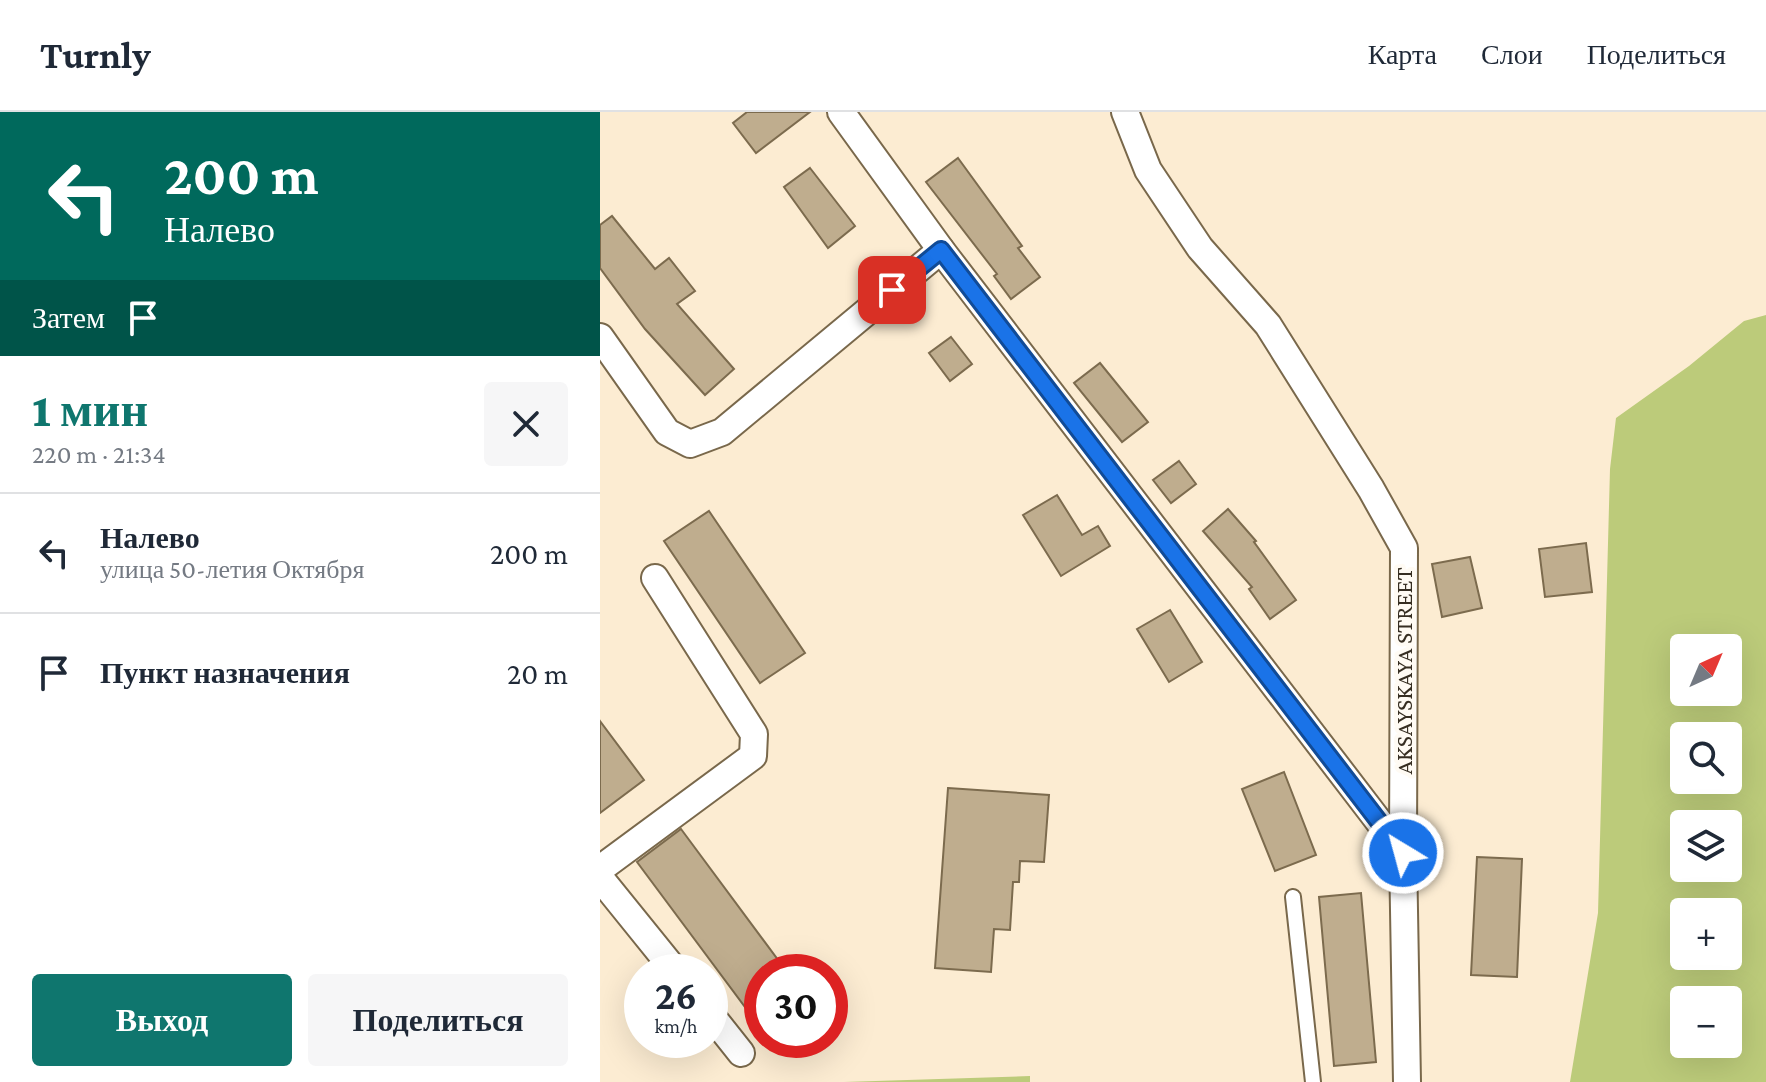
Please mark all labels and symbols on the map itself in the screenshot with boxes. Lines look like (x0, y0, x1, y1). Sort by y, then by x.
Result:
pin (858, 256, 926, 324)
street label: AKSAYSKAYA STREET (1390, 567, 1417, 775)
north arrow (1670, 634, 1742, 706)
position arrow (1361, 811, 1445, 895)
speed limit sign: 30 (744, 954, 848, 1058)

